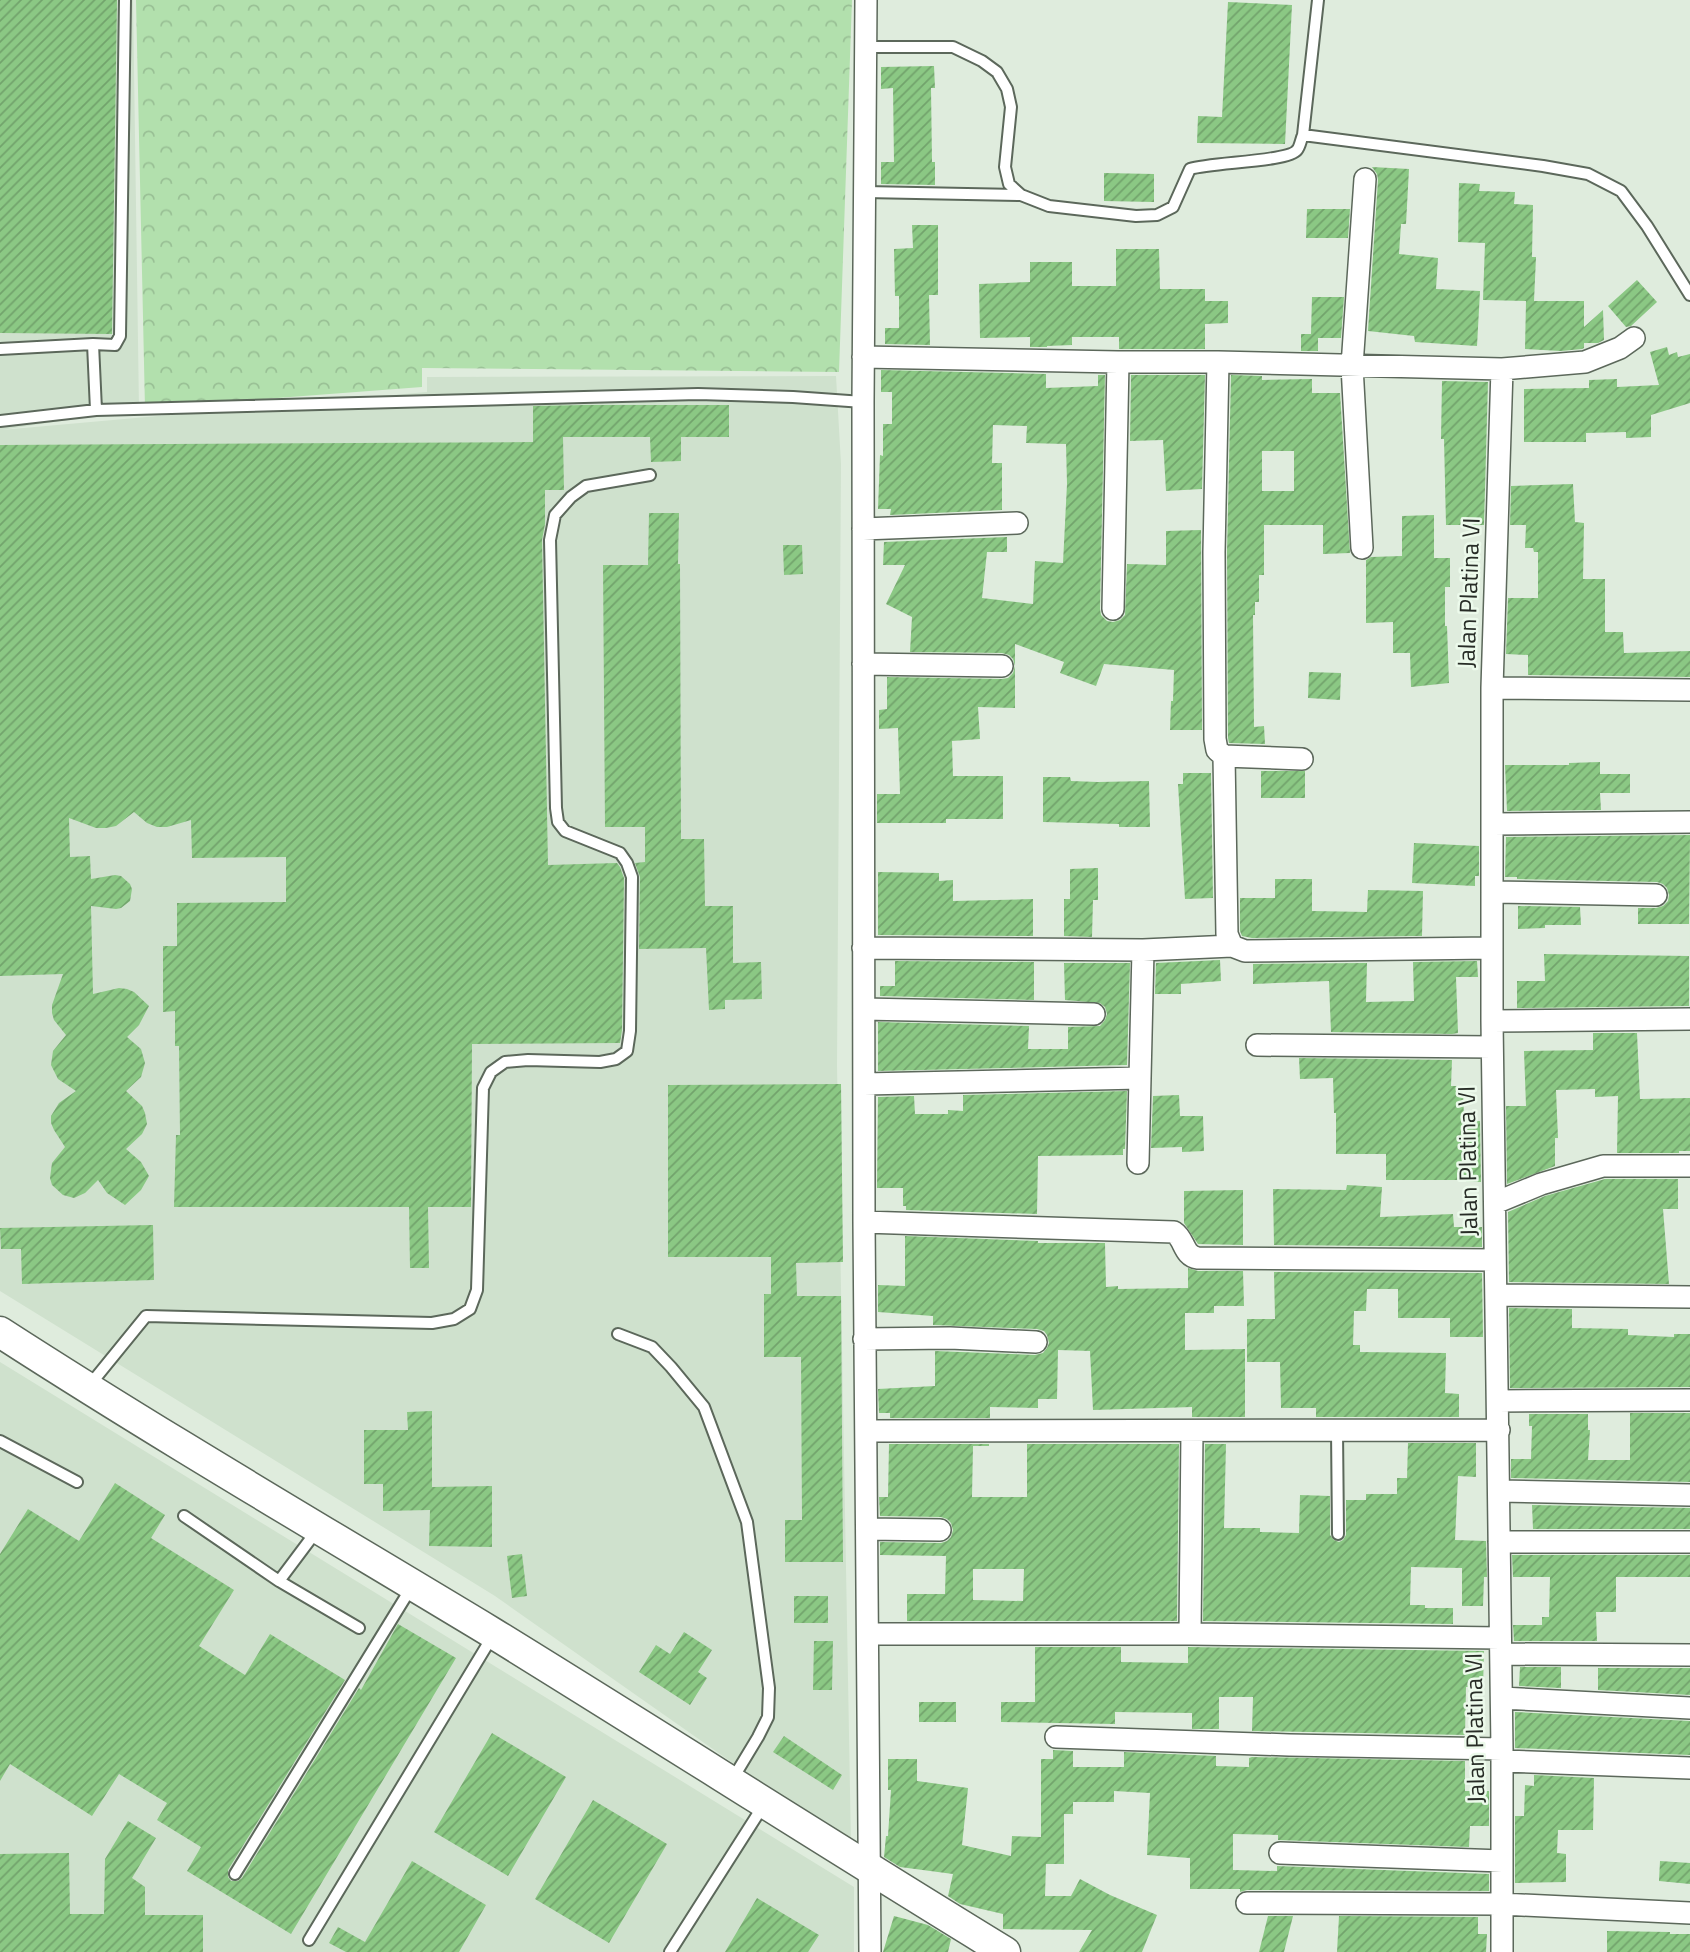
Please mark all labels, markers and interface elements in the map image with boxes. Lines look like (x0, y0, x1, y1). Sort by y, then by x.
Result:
street label: Jalan Platina VI (1447, 517, 1489, 669)
street label: Jalan Platina VI (1448, 1086, 1486, 1236)
street label: Jalan Platina VI (1455, 1653, 1493, 1803)

